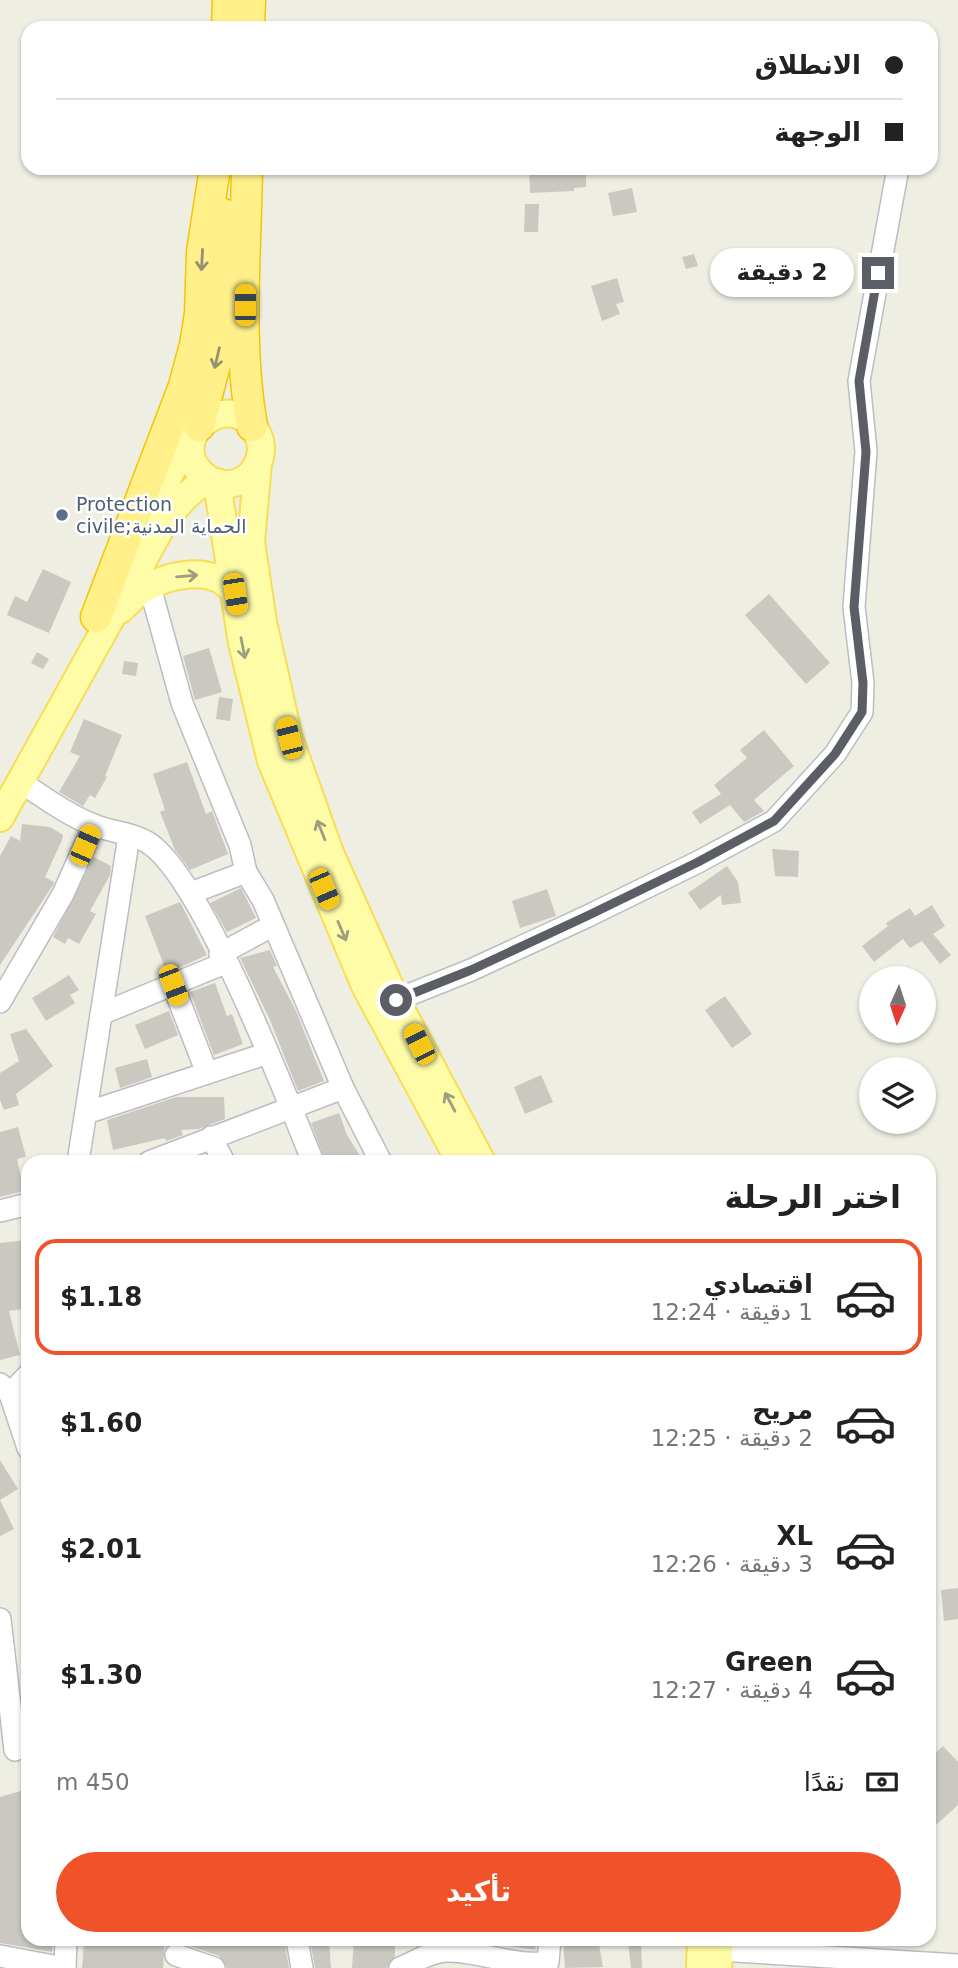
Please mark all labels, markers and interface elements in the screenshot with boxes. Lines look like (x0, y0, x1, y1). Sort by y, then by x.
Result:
text: الانطلاق (755, 50, 861, 80)
text: الوجهة (774, 117, 861, 147)
one-way arrow (195, 248, 208, 271)
callout: 2 دقيقة (710, 248, 854, 298)
route end (862, 257, 894, 289)
text: 2 دقيقة (737, 259, 827, 285)
car (235, 284, 256, 326)
one-way arrow (210, 346, 224, 369)
place label: Protection civile;الحماية المدنية (76, 493, 246, 537)
marker: Protection civile;الحماية المدنية (54, 507, 70, 523)
one-way arrow (175, 569, 197, 582)
car (222, 572, 249, 616)
one-way arrow (237, 636, 251, 659)
car (274, 715, 305, 761)
one-way arrow (313, 820, 326, 841)
car (68, 822, 103, 868)
car (307, 866, 342, 912)
one-way arrow (336, 920, 349, 941)
car (156, 962, 191, 1008)
north arrow (859, 966, 936, 1043)
map controls (859, 966, 936, 1134)
route start (380, 984, 412, 1016)
car (401, 1021, 438, 1067)
button: layers (859, 1057, 936, 1134)
one-way arrow (442, 1092, 456, 1113)
text: اختر الرحلة (724, 1178, 901, 1216)
icon: car (834, 1266, 897, 1329)
text: اقتصادي (704, 1269, 813, 1299)
text: $1.18 (60, 1282, 142, 1312)
text: 1 دقيقة · 12:24 (651, 1299, 813, 1325)
icon: car (834, 1392, 897, 1455)
text: مريح (752, 1395, 813, 1425)
text: $1.60 (60, 1408, 142, 1438)
text: 2 دقيقة · 12:25 (651, 1425, 813, 1451)
icon: car (834, 1518, 897, 1581)
text: XL (776, 1521, 813, 1551)
text: $2.01 (60, 1534, 142, 1564)
text: 3 دقيقة · 12:26 (651, 1551, 813, 1577)
icon: car (834, 1644, 897, 1707)
text: Green (725, 1647, 813, 1677)
text: $1.30 (60, 1660, 142, 1690)
text: 4 دقيقة · 12:27 (651, 1677, 813, 1703)
icon: cash (863, 1763, 901, 1801)
text: نقدًا (804, 1767, 845, 1797)
text: 450 m (56, 1769, 130, 1795)
button: تأكيد (56, 1852, 901, 1932)

